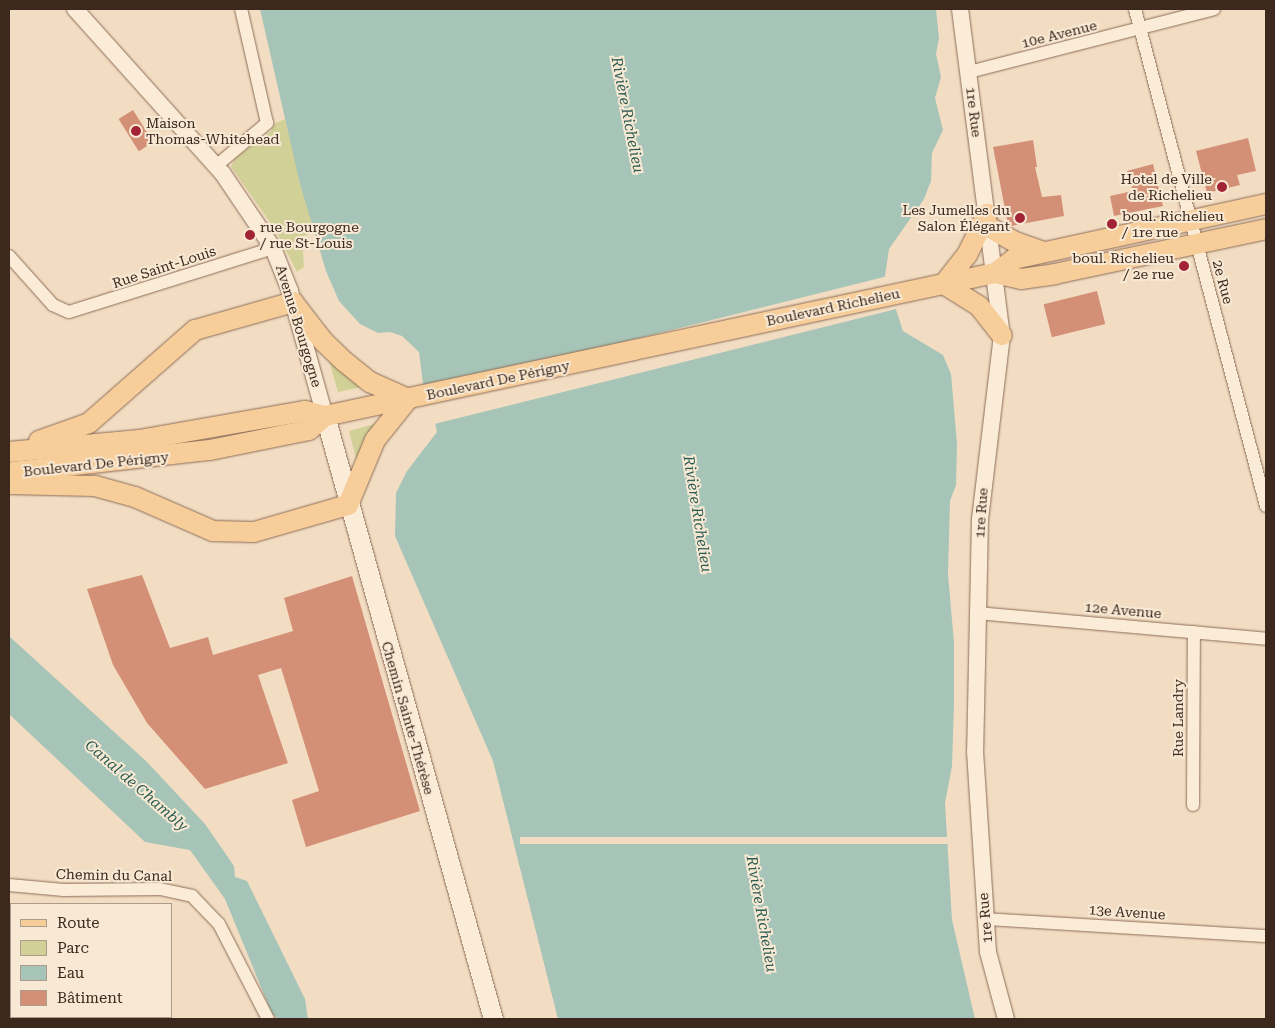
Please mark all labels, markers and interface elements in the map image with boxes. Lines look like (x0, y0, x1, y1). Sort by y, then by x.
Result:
street label: 10e Avenue (1020, 17, 1098, 51)
water label: Rivière Richelieu (607, 55, 647, 175)
street label: 1re Rue (963, 86, 985, 138)
place label: Maison Thomas-Whitehead (146, 115, 279, 148)
marker: Maison Thomas-Whitehead (130, 125, 142, 137)
place label: Hotel de Ville de Richelieu (1121, 171, 1212, 203)
marker: Hotel de Ville de Richelieu (1216, 181, 1228, 193)
place label: Les Jumelles du Salon Élégant (902, 202, 1010, 234)
place label: boul. Richelieu / 1re rue (1122, 208, 1224, 240)
marker: Les Jumelles du Salon Élégant (1014, 212, 1026, 224)
marker: boul. Richelieu / 1re rue (1106, 218, 1118, 230)
place label: rue Bourgogne / rue St-Louis (260, 219, 359, 252)
marker: rue Bourgogne / rue St-Louis (244, 229, 256, 241)
street label: Rue Saint-Louis (110, 242, 218, 292)
place label: boul. Richelieu / 2e rue (1072, 250, 1174, 282)
street label: 2e Rue (1209, 258, 1237, 306)
marker: boul. Richelieu / 2e rue (1178, 260, 1190, 272)
street label: Avenue Bourgogne (272, 263, 326, 389)
street label: Boulevard Richelieu (765, 285, 901, 329)
street label: Boulevard De Périgny (425, 357, 571, 403)
street label: Boulevard De Périgny (23, 448, 169, 480)
water label: Rivière Richelieu (679, 454, 715, 574)
street label: 1re Rue (971, 487, 991, 539)
street label: 12e Avenue (1084, 598, 1162, 622)
street label: Chemin Sainte-Thérèse (378, 640, 438, 796)
street label: Rue Landry (1170, 679, 1186, 757)
water label: Canal de Chambly (81, 737, 191, 835)
water label: Rivière Richelieu (742, 854, 780, 974)
street label: Chemin du Canal (56, 866, 172, 884)
street label: 1re Rue (974, 892, 996, 944)
street label: 13e Avenue (1088, 901, 1166, 923)
legend (10, 903, 172, 1018)
text: Route (57, 914, 99, 932)
text: Parc (57, 939, 89, 957)
text: Eau (57, 964, 84, 982)
text: Bâtiment (57, 989, 123, 1007)

